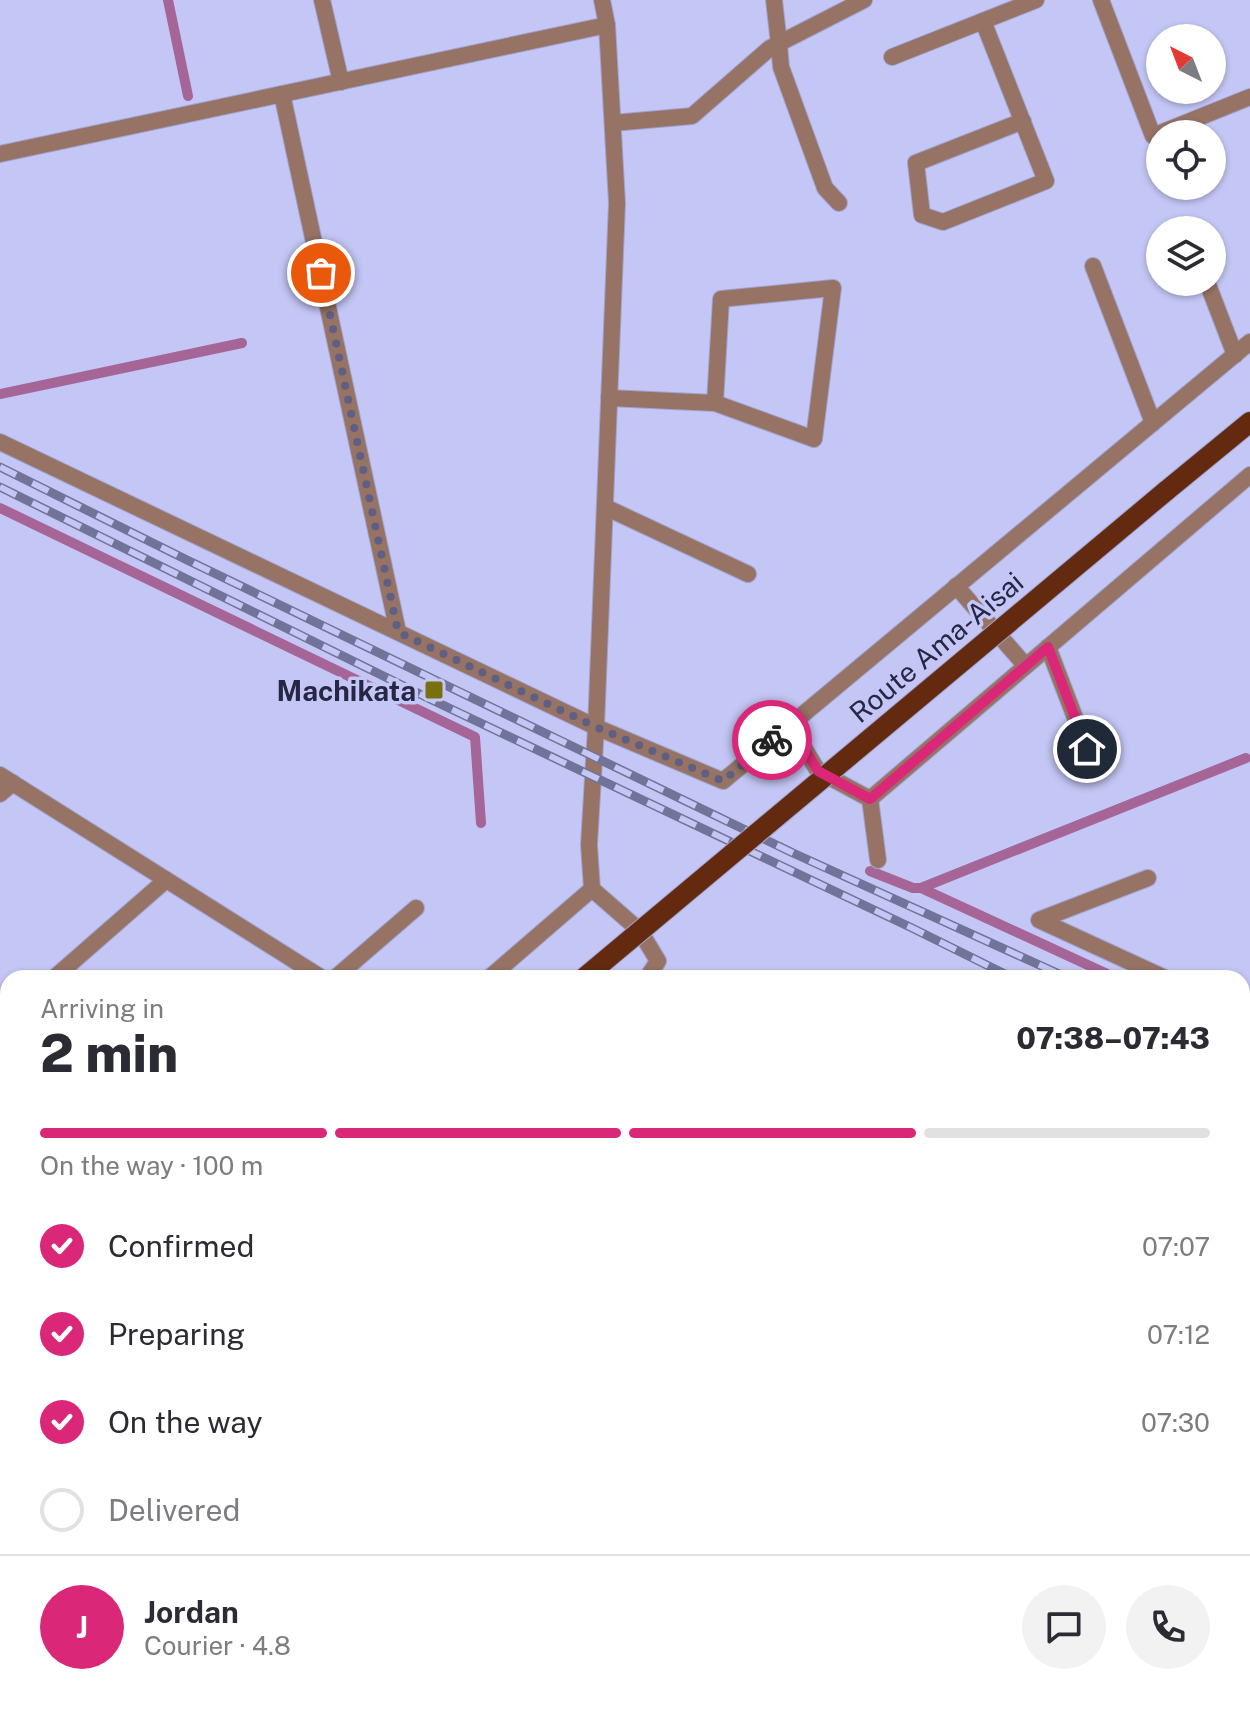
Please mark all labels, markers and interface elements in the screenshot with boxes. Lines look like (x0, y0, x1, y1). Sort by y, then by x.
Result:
north arrow (1146, 24, 1226, 104)
map controls (1146, 24, 1226, 296)
button: locate (1146, 120, 1226, 200)
button: layers (1146, 216, 1226, 296)
pin (287, 239, 355, 307)
icon: bag (299, 251, 343, 295)
street label: Route Ama-Aisai (843, 565, 1029, 729)
place label: Machikata (277, 674, 416, 707)
marker: Machikata (423, 679, 445, 701)
courier (732, 700, 812, 780)
pin (1053, 715, 1121, 783)
icon: bike (750, 718, 794, 762)
icon: home (1065, 727, 1109, 771)
text: Arriving in (40, 993, 164, 1024)
text: 07:38–07:43 (1016, 1020, 1210, 1056)
text: 2 min (40, 1023, 178, 1084)
text: On the way · 100 m (40, 1150, 263, 1181)
icon: check (40, 1224, 84, 1268)
text: Confirmed (108, 1228, 254, 1264)
text: 07:07 (1142, 1231, 1210, 1262)
icon: check (40, 1312, 84, 1356)
text: Preparing (108, 1316, 245, 1352)
text: 07:12 (1147, 1319, 1210, 1350)
icon: check (40, 1400, 84, 1444)
text: On the way (108, 1404, 262, 1440)
text: 07:30 (1141, 1407, 1210, 1438)
text: Delivered (108, 1492, 240, 1528)
button: chat (1022, 1585, 1106, 1669)
button: phone (1126, 1585, 1210, 1669)
text: Jordan (144, 1594, 239, 1630)
text: J (76, 1609, 88, 1645)
text: Courier · 4.8 (144, 1630, 291, 1661)

